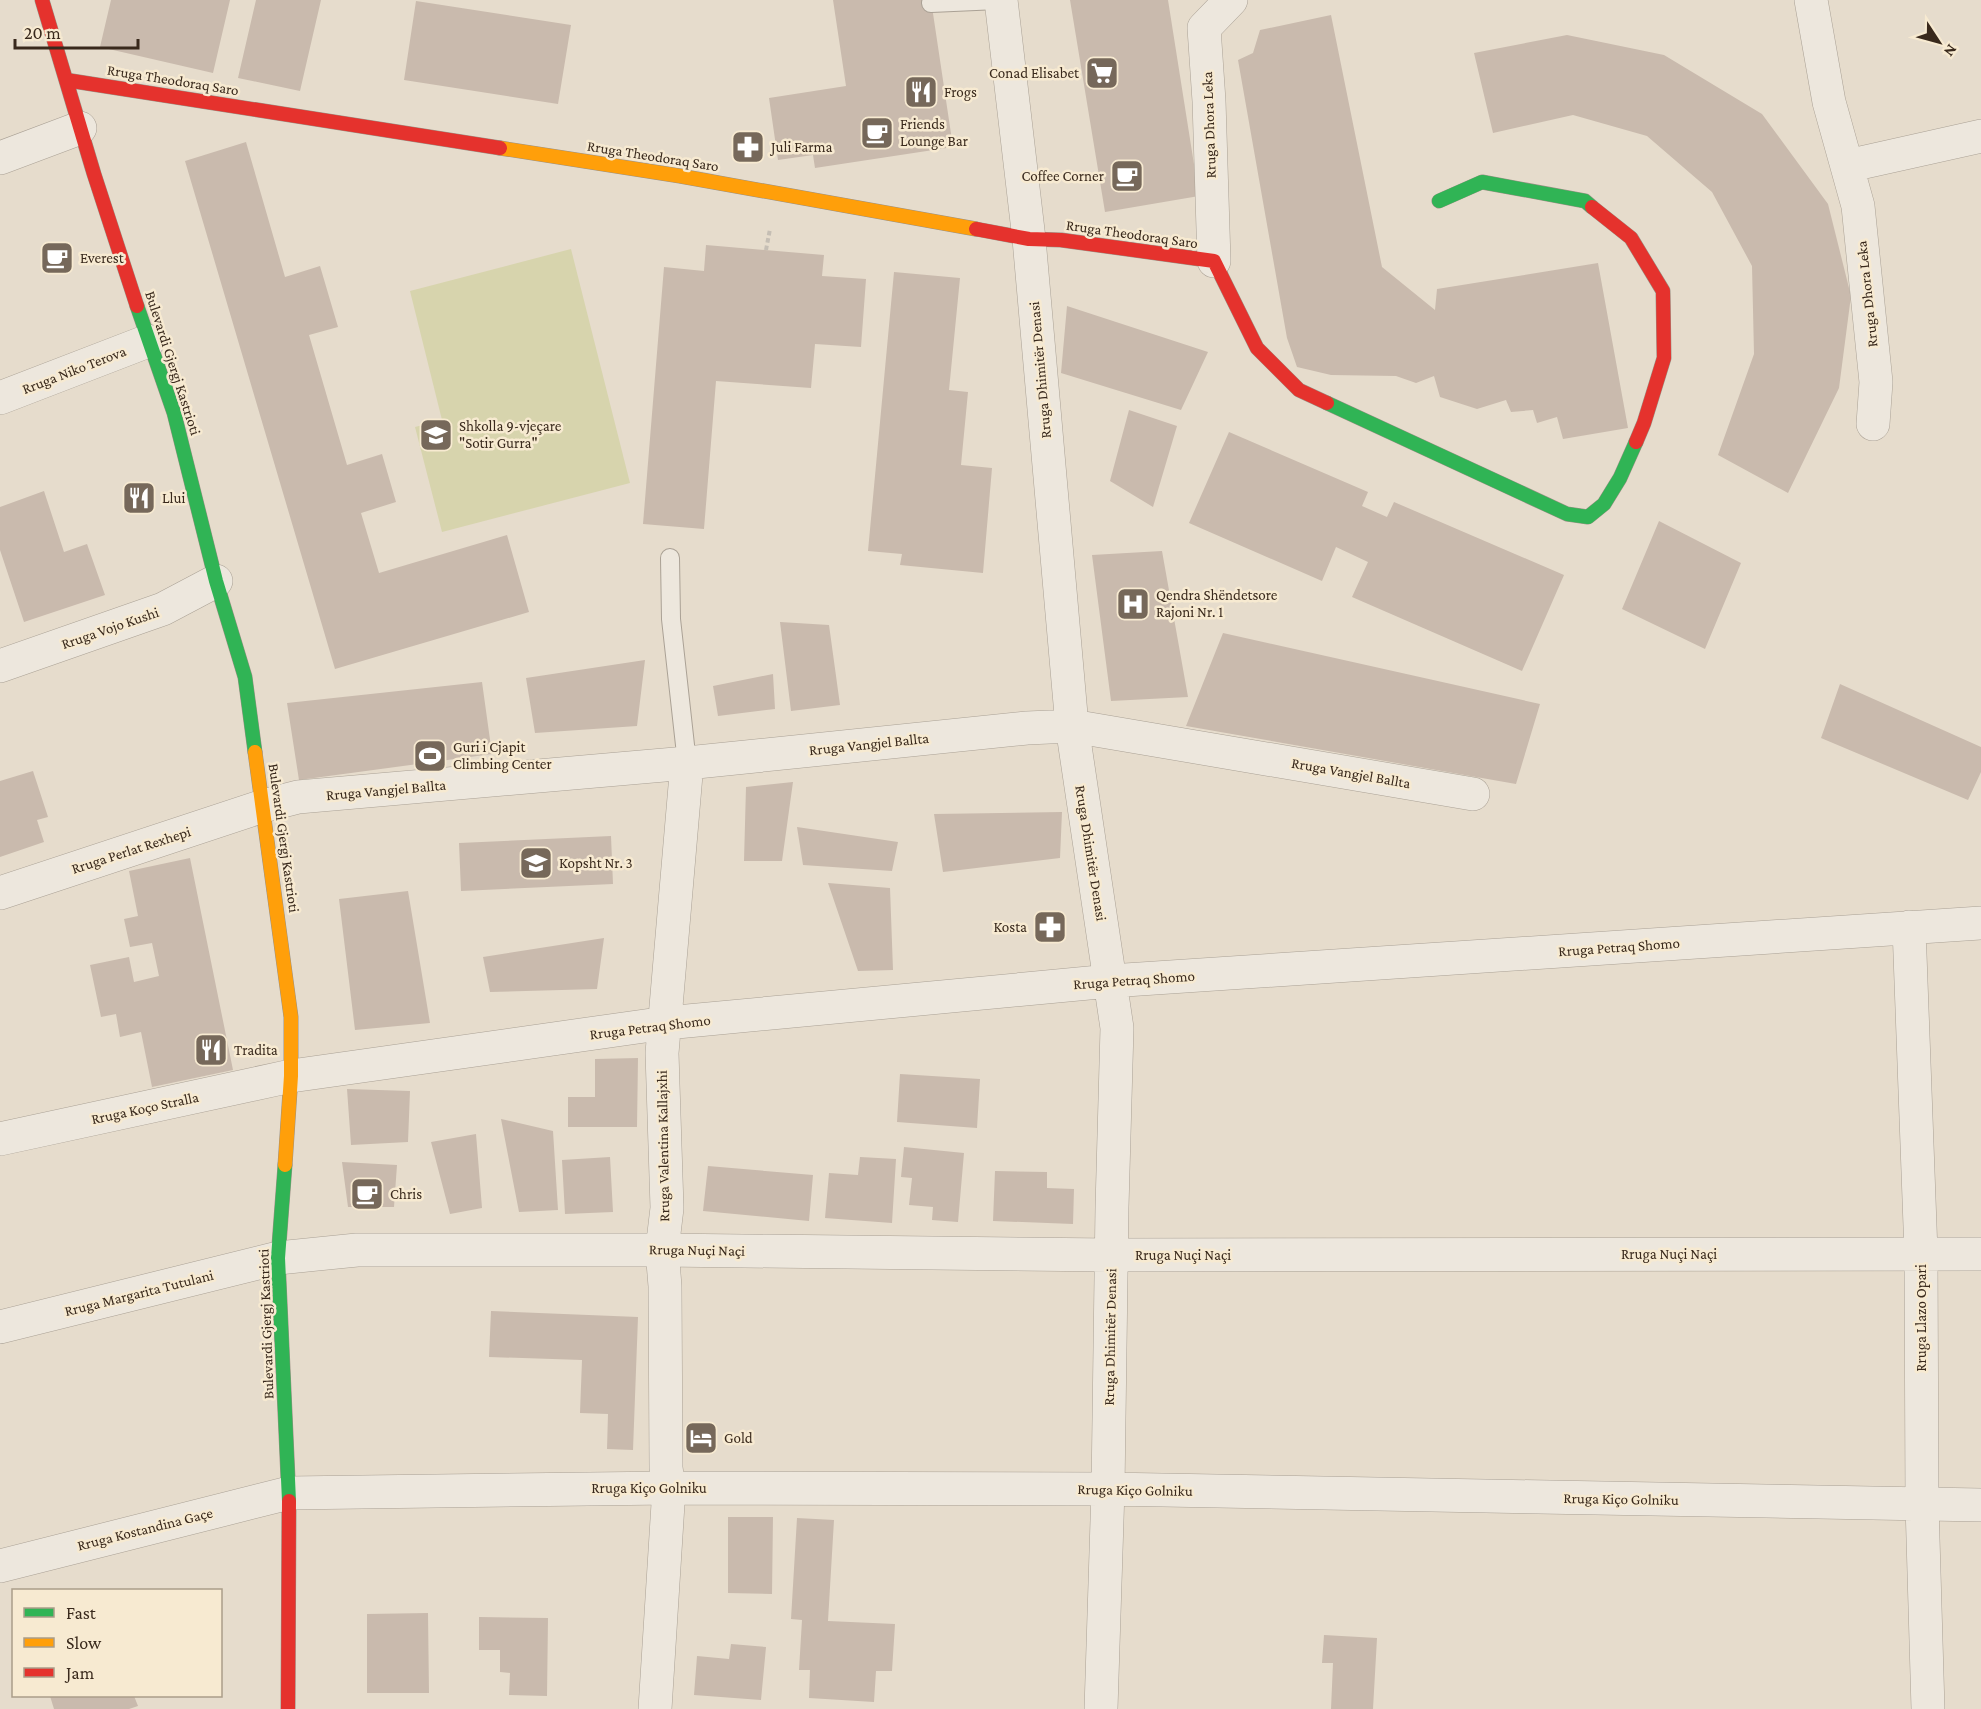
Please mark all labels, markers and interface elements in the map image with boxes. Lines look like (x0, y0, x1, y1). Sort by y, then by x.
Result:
scale bar (15, 12, 138, 50)
north arrow (1909, 12, 1969, 72)
text: 20 m (24, 23, 61, 43)
text: N (1941, 41, 1961, 60)
supermarket icon: Conad Elisabet (1084, 55, 1120, 91)
street label: Rruga Theodoraq Saro (106, 62, 240, 99)
place label: Conad Elisabet (989, 65, 1080, 81)
street label: Rruga Dhora Leka (1199, 71, 1220, 179)
restaurant icon: Frogs (903, 74, 939, 110)
place label: Frogs (944, 84, 977, 101)
cafe icon: Friends Lounge Bar (859, 115, 895, 151)
place label: Friends Lounge Bar (900, 116, 969, 150)
pharmacy icon: Juli Farma (730, 129, 766, 165)
street label: Rruga Theodoraq Saro (586, 138, 720, 175)
place label: Juli Farma (769, 139, 833, 156)
cafe icon: Coffee Corner (1109, 158, 1145, 194)
place label: Coffee Corner (1021, 168, 1105, 184)
street label: Rruga Theodoraq Saro (1065, 217, 1199, 252)
cafe icon: Everest (39, 240, 75, 276)
street label: Rruga Dhora Leka (1853, 240, 1882, 348)
place label: Everest (80, 250, 125, 266)
street label: Bulevardi Gjergj Kastrioti (141, 289, 204, 437)
street label: Rruga Dhimitër Denasi (1026, 301, 1055, 439)
street label: Rruga Niko Terova (20, 343, 129, 398)
school or university icon: Shkolla 9-vjeçare "Sotir Gurra" (418, 417, 454, 453)
place label: Shkolla 9-vjeçare "Sotir Gurra" (459, 418, 562, 451)
restaurant icon: Llui (121, 480, 157, 516)
place label: Llui (162, 490, 185, 506)
hospital icon: Qendra Shëndetsore Rajoni Nr. 1 (1115, 586, 1151, 622)
place label: Qendra Shëndetsore Rajoni Nr. 1 (1156, 587, 1278, 621)
street label: Rruga Vojo Kushi (59, 604, 161, 653)
street label: Rruga Vangjel Ballta (808, 730, 930, 759)
sports icon: Guri i Cjapit Climbing Center (412, 738, 448, 774)
place label: Guri i Cjapit Climbing Center (453, 739, 552, 773)
street label: Rruga Vangjel Ballta (1290, 755, 1412, 792)
street label: Bulevardi Gjergj Kastrioti (265, 762, 302, 914)
street label: Rruga Vangjel Ballta (325, 777, 447, 804)
street label: Rruga Dhimitër Denasi (1071, 784, 1110, 922)
street label: Rruga Perlat Rexhepi (69, 823, 193, 878)
school or university icon: Kopsht Nr. 3 (518, 845, 554, 881)
place label: Kopsht Nr. 3 (559, 855, 633, 872)
pharmacy icon: Kosta (1032, 909, 1068, 945)
place label: Kosta (993, 919, 1027, 935)
street label: Rruga Petraq Shomo (1558, 935, 1680, 960)
street label: Rruga Petraq Shomo (1073, 968, 1195, 993)
street label: Rruga Petraq Shomo (589, 1012, 712, 1043)
restaurant icon: Tradita (193, 1032, 229, 1068)
place label: Tradita (234, 1042, 278, 1058)
street label: Rruga Valentina Kallajxhi (654, 1070, 673, 1222)
street label: Rruga Koço Stralla (90, 1089, 201, 1128)
cafe icon: Chris (349, 1176, 385, 1212)
place label: Chris (390, 1186, 422, 1202)
street label: Rruga Nuçi Naçi (649, 1241, 745, 1260)
street label: Rruga Nuçi Naçi (1621, 1246, 1717, 1263)
street label: Rruga Nuçi Naçi (1135, 1247, 1231, 1264)
street label: Bulevardi Gjergj Kastrioti (255, 1248, 278, 1400)
street label: Rruga Llazo Opari (1913, 1264, 1930, 1372)
street label: Rruga Margarita Tutulani (63, 1267, 215, 1320)
street label: Rruga Dhimitër Denasi (1101, 1268, 1120, 1406)
hotel icon: Gold (683, 1420, 719, 1456)
place label: Gold (724, 1430, 753, 1446)
street label: Rruga Kiço Golniku (591, 1480, 707, 1497)
street label: Rruga Kiço Golniku (1077, 1481, 1193, 1500)
street label: Rruga Kiço Golniku (1563, 1490, 1679, 1509)
street label: Rruga Kostandina Gaçe (76, 1504, 215, 1555)
legend (12, 1589, 222, 1697)
text: Fast (66, 1603, 97, 1623)
text: Slow (66, 1633, 102, 1653)
text: Jam (64, 1663, 95, 1683)

